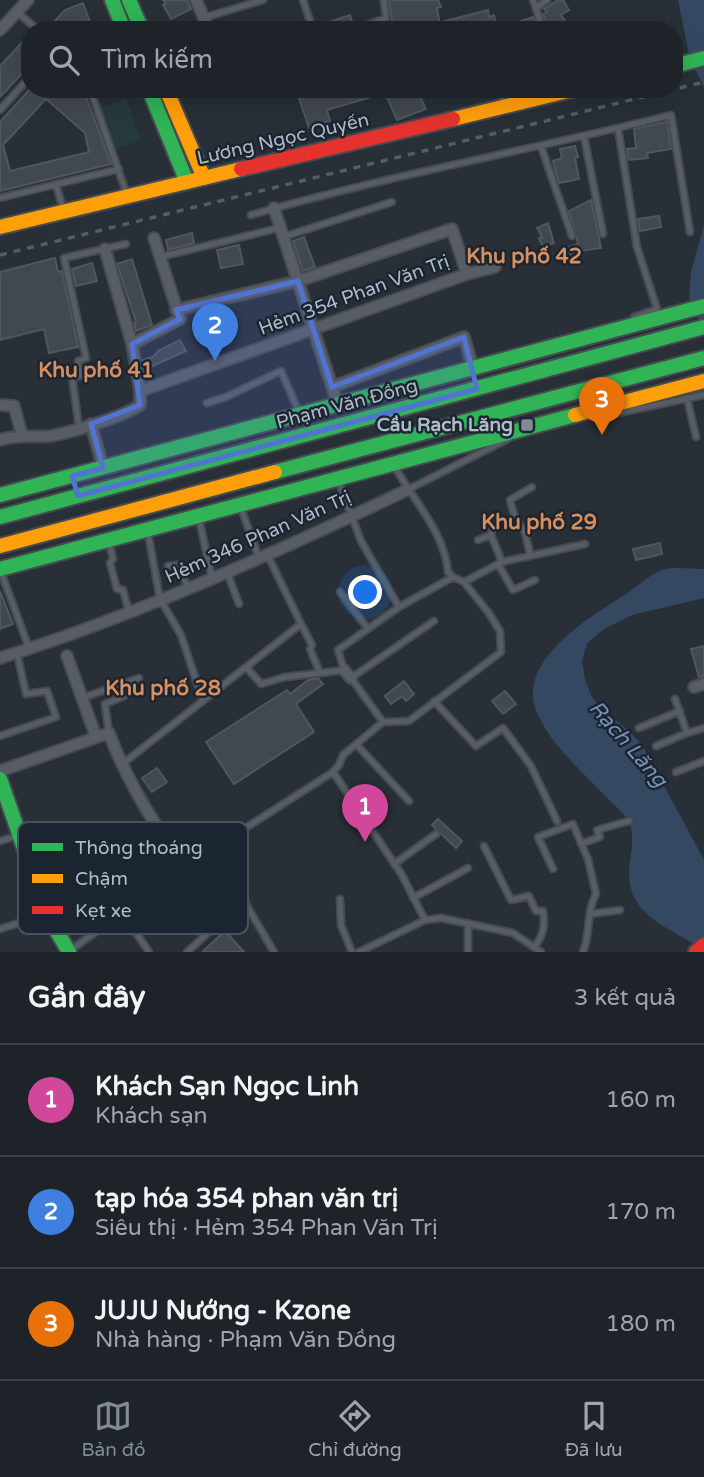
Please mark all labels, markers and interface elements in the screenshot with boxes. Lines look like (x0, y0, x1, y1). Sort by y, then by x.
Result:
search box (21, 21, 683, 98)
icon: search (45, 41, 83, 79)
text: Tìm kiếm (101, 44, 213, 75)
street label: Lương Ngọc Quyến (195, 109, 371, 169)
district label: Khu phố 42 (466, 244, 582, 269)
street label: Hẻm 354 Phan Văn Trị (256, 250, 452, 340)
pin: 2 (192, 303, 238, 361)
district label: Khu phố 41 (38, 358, 154, 383)
street label: Phạm Văn Đồng (274, 375, 420, 433)
pin: 3 (579, 377, 625, 435)
place label: Cầu Rạch Lăng (377, 414, 513, 437)
marker: Cầu Rạch Lăng (519, 417, 535, 433)
street label: Hẻm 346 Phan Văn Trị (162, 486, 354, 588)
district label: Khu phố 29 (481, 510, 597, 535)
your location (348, 575, 382, 609)
district label: Khu phố 28 (105, 676, 221, 701)
water label: Rạch Lăng (584, 696, 673, 794)
pin: 1 (342, 784, 388, 842)
legend (18, 822, 248, 934)
text: Thông thoáng (75, 837, 203, 859)
text: Chậm (75, 868, 128, 890)
text: Kẹt xe (75, 900, 131, 922)
text: Gần đây (28, 979, 145, 1016)
text: 3 kết quả (574, 984, 676, 1012)
text: Khách Sạn Ngọc Linh (95, 1071, 359, 1102)
text: 1 (44, 1086, 58, 1114)
text: 160 m (606, 1086, 676, 1114)
text: Khách sạn (95, 1102, 208, 1130)
text: tạp hóa 354 phan văn trị (95, 1183, 398, 1214)
text: 2 (44, 1198, 58, 1226)
text: 170 m (606, 1198, 676, 1226)
text: Siêu thị · Hẻm 354 Phan Văn Trị (95, 1214, 438, 1242)
text: JUJU Nướng - Kzone (95, 1295, 351, 1326)
text: 3 (44, 1310, 58, 1338)
text: 180 m (606, 1310, 676, 1338)
text: Nhà hàng · Phạm Văn Đồng (95, 1326, 396, 1354)
tab: Bản đồ (81, 1397, 145, 1461)
tab: Chỉ đường (308, 1397, 402, 1461)
tab: Đã lưu (565, 1397, 623, 1461)

